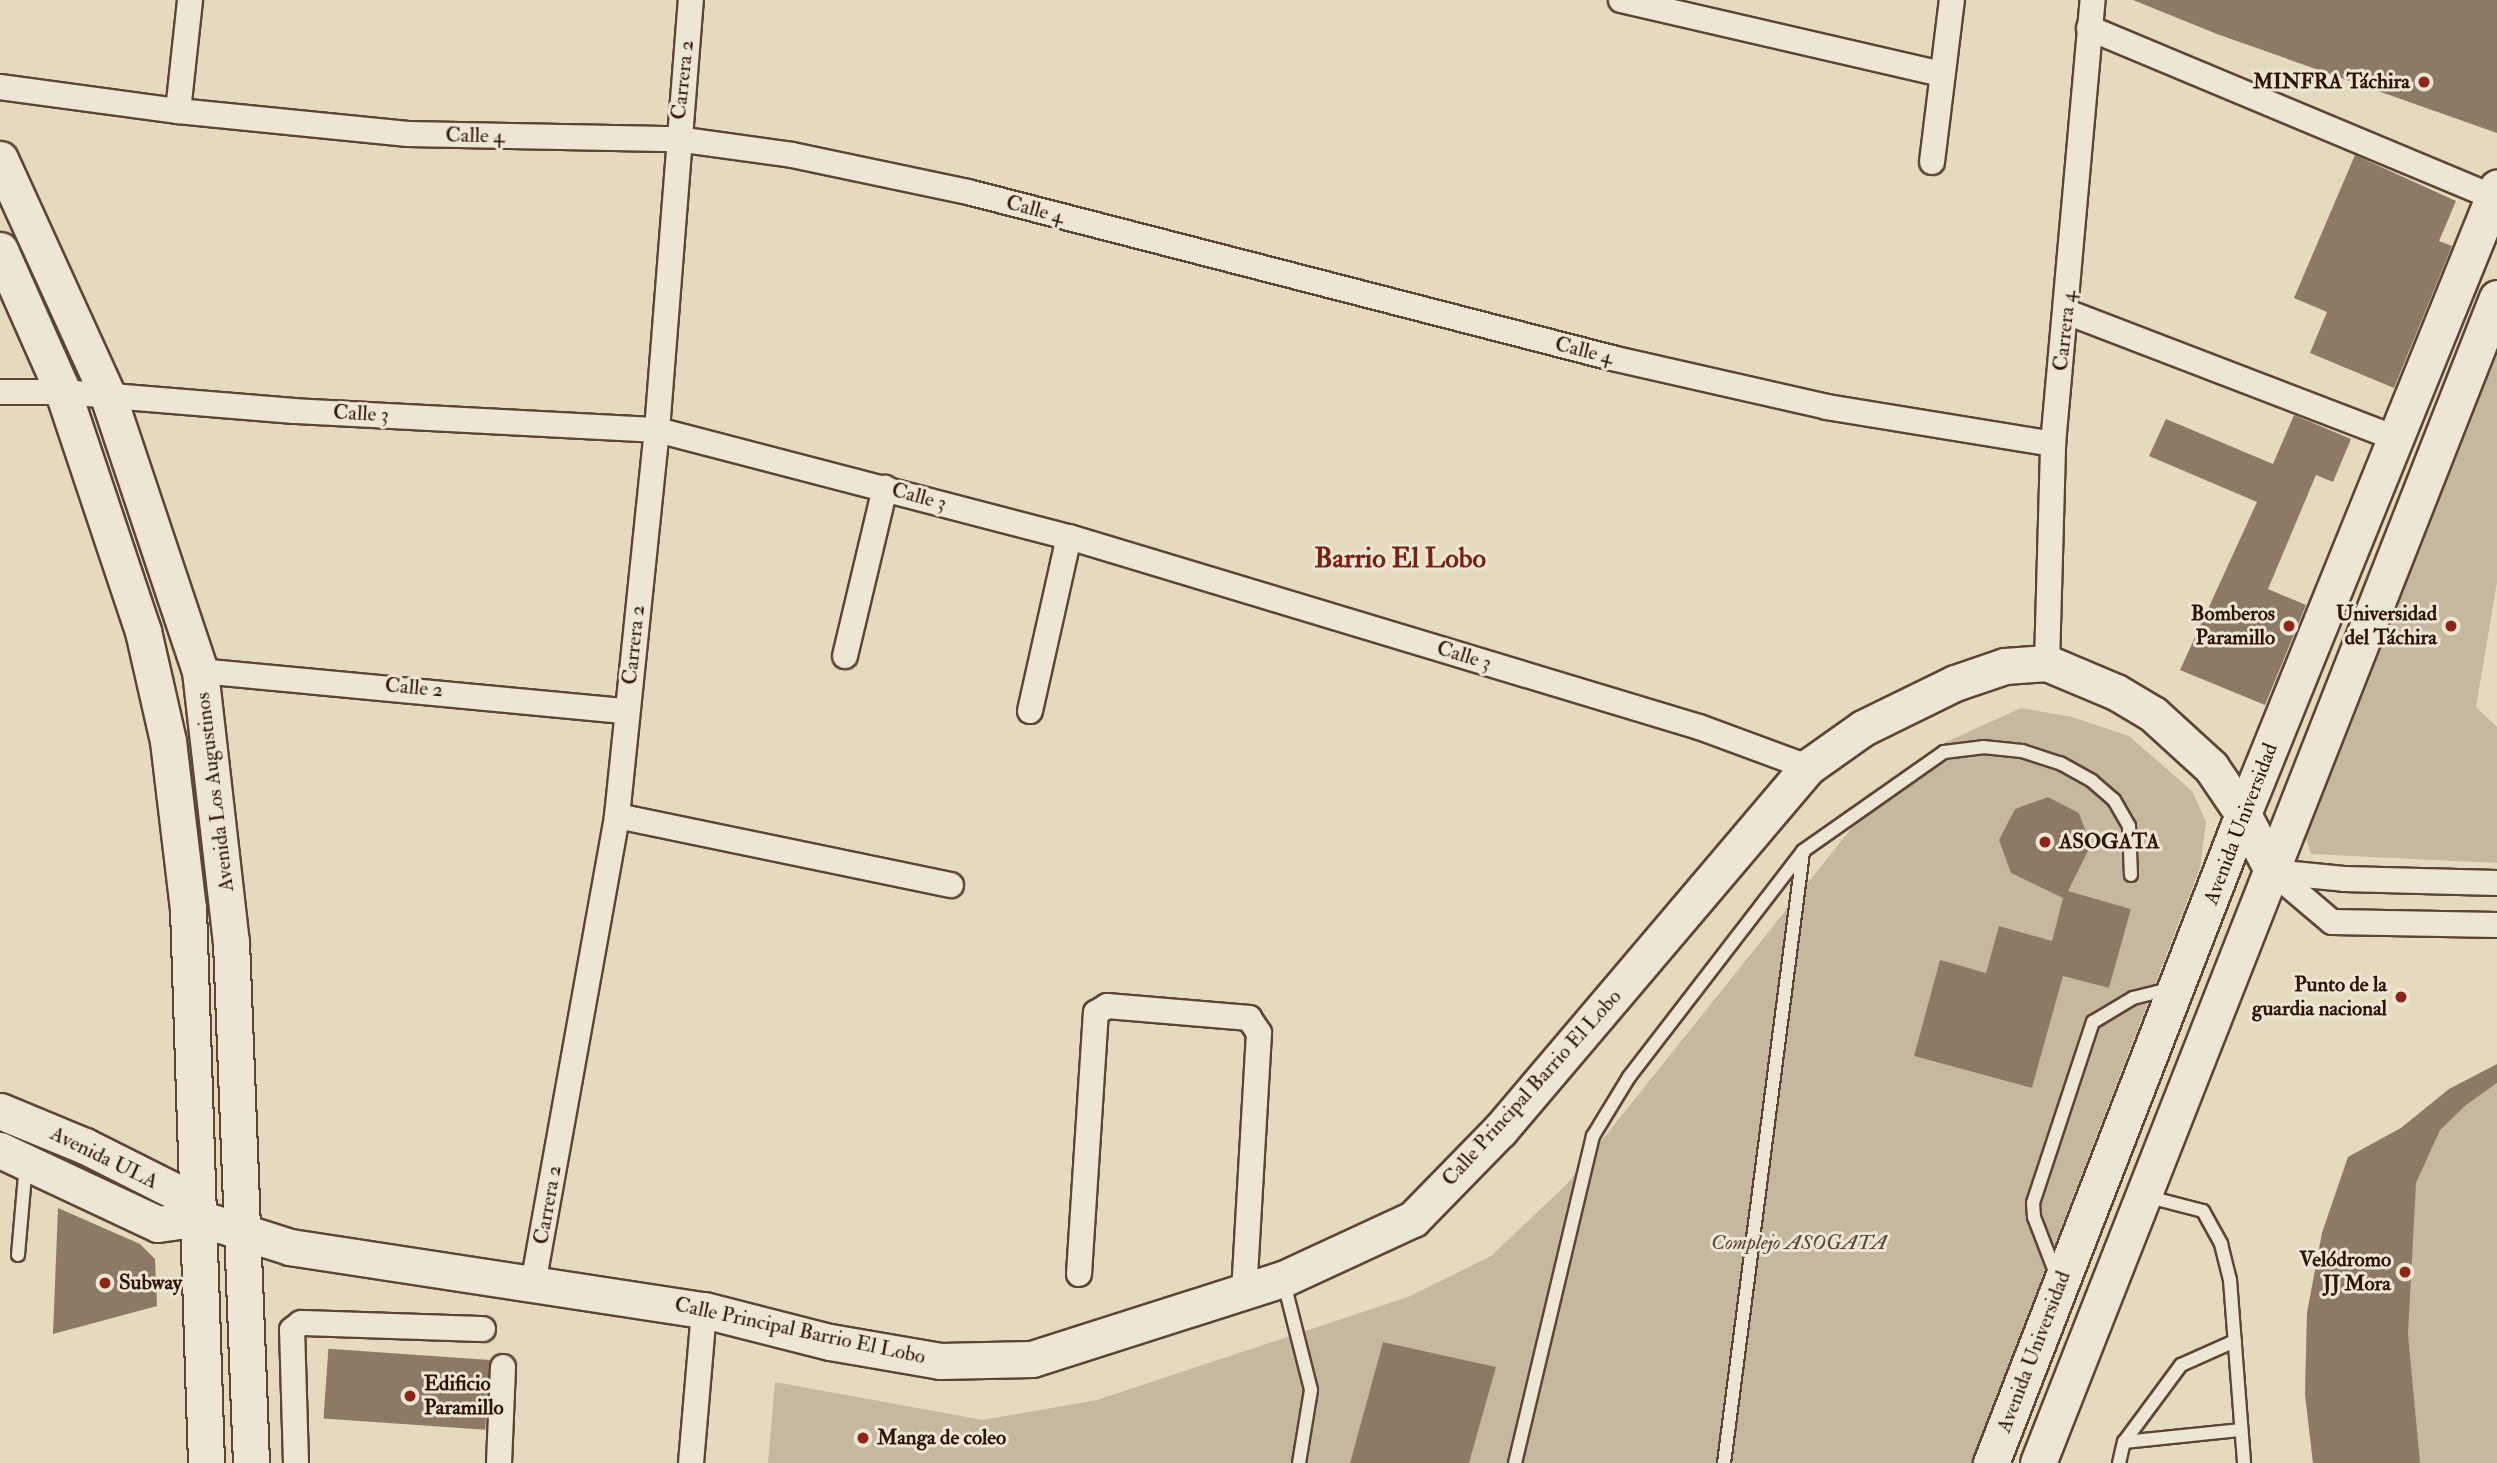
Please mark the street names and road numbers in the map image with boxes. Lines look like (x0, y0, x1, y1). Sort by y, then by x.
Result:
street label: Carrera 2 (666, 39, 700, 121)
street label: Calle 4 (445, 123, 505, 149)
street label: Calle 4 (1003, 190, 1067, 230)
street label: Carrera 4 (2048, 290, 2082, 372)
street label: Calle 4 (1552, 332, 1616, 370)
street label: Calle 3 (332, 400, 390, 428)
street label: Calle 3 (889, 478, 949, 516)
street label: Carrera 2 (617, 604, 651, 686)
street label: Calle 3 (1434, 636, 1494, 676)
street label: Calle 2 (384, 673, 444, 703)
street label: Avenida Los Augustinos (190, 691, 240, 893)
street label: Avenida Universidad (2199, 740, 2283, 908)
street label: Calle Principal Barrio El Lobo (1437, 984, 1627, 1192)
street label: Avenida ULA (46, 1121, 162, 1195)
street label: Carrera 2 (529, 1164, 567, 1246)
street label: Avenida Universidad (1992, 1268, 2076, 1436)
street label: Calle Principal Barrio El Lobo (672, 1292, 928, 1370)

